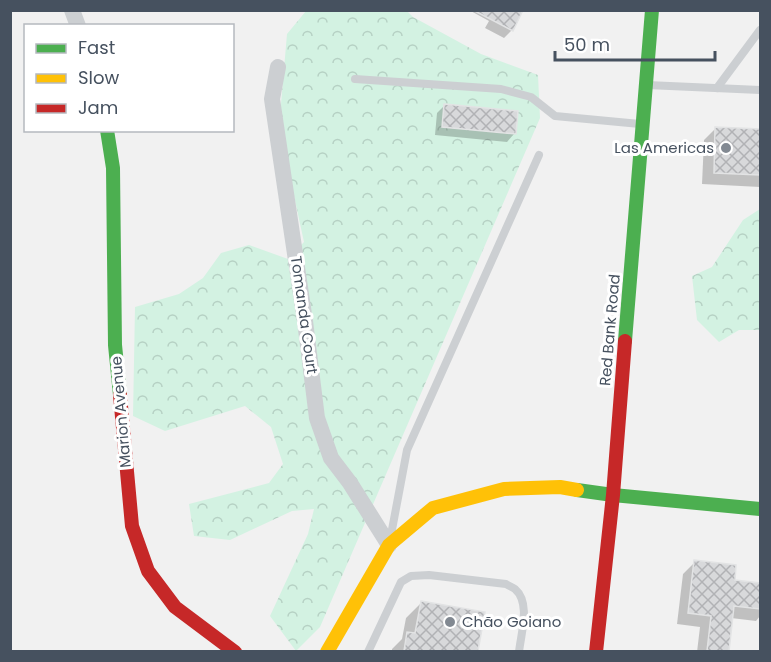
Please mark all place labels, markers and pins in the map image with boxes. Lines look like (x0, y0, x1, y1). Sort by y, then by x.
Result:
place label: Las Americas (614, 137, 714, 158)
marker: Las Americas (719, 141, 733, 155)
place label: Chão Goiano (462, 611, 561, 632)
marker: Chão Goiano (443, 615, 457, 629)

